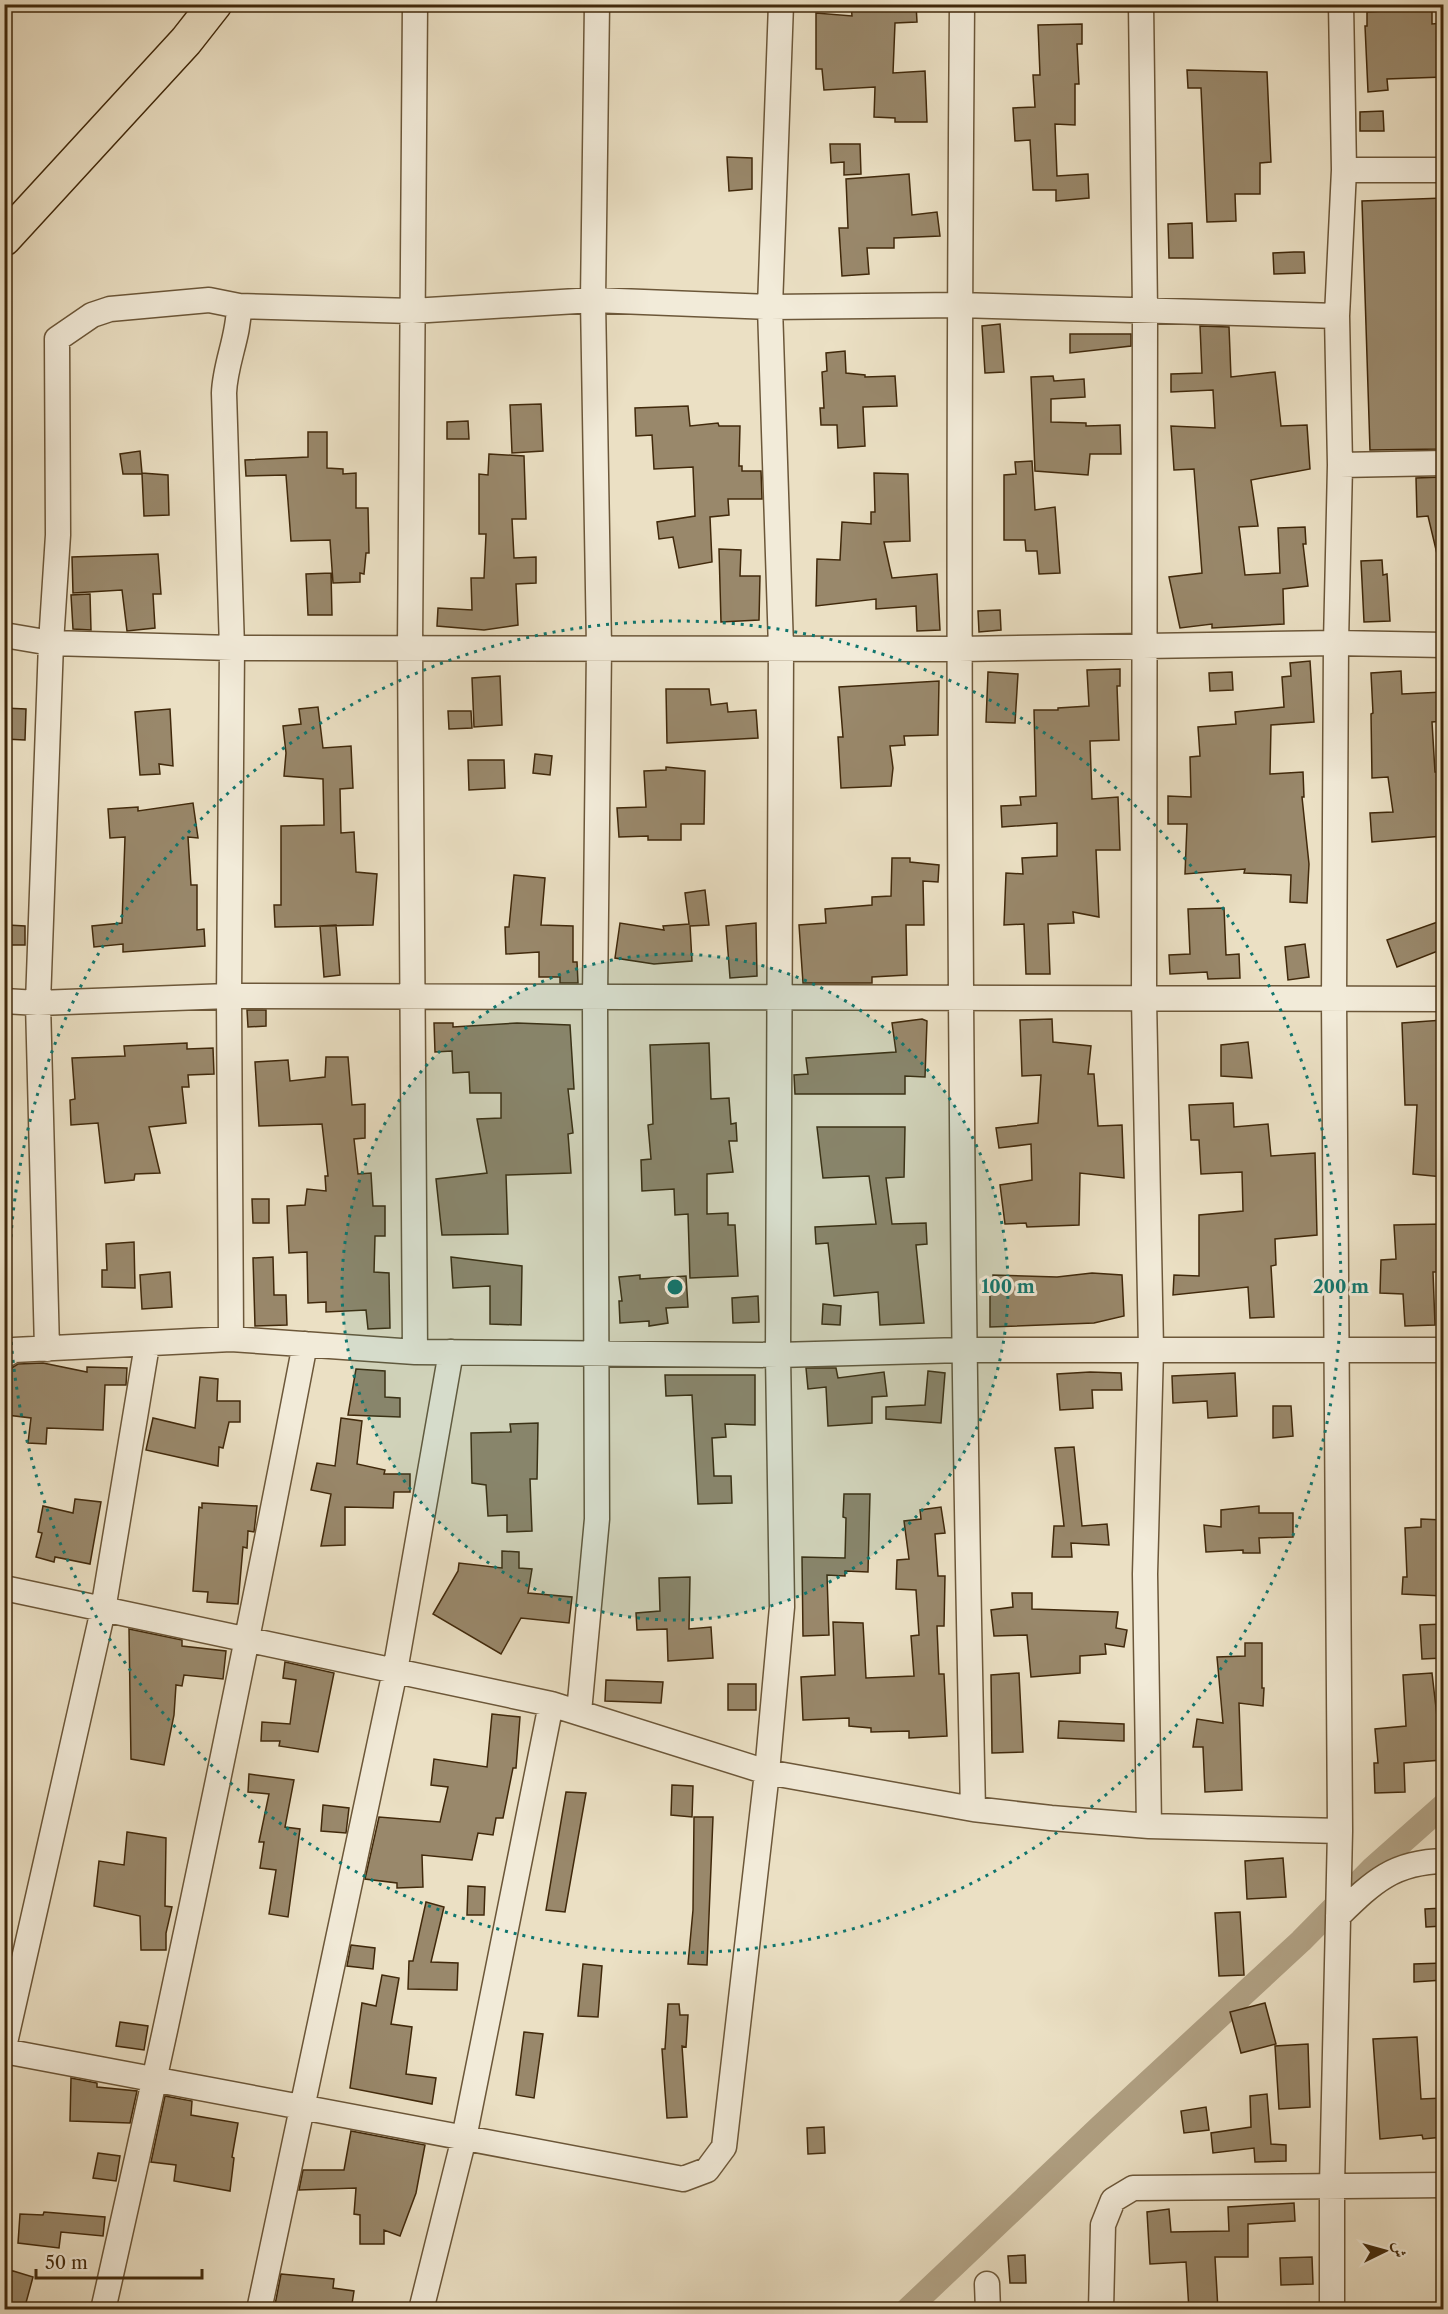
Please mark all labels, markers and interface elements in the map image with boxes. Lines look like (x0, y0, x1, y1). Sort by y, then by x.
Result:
text: 100 m (981, 1276, 1035, 1298)
text: 200 m (1313, 1276, 1369, 1298)
centre of rings (665, 1277, 685, 1297)
north arrow (1355, 2221, 1415, 2281)
text: ش (1389, 2241, 1411, 2258)
scale bar (36, 2242, 202, 2280)
text: 50 m (45, 2252, 88, 2274)

